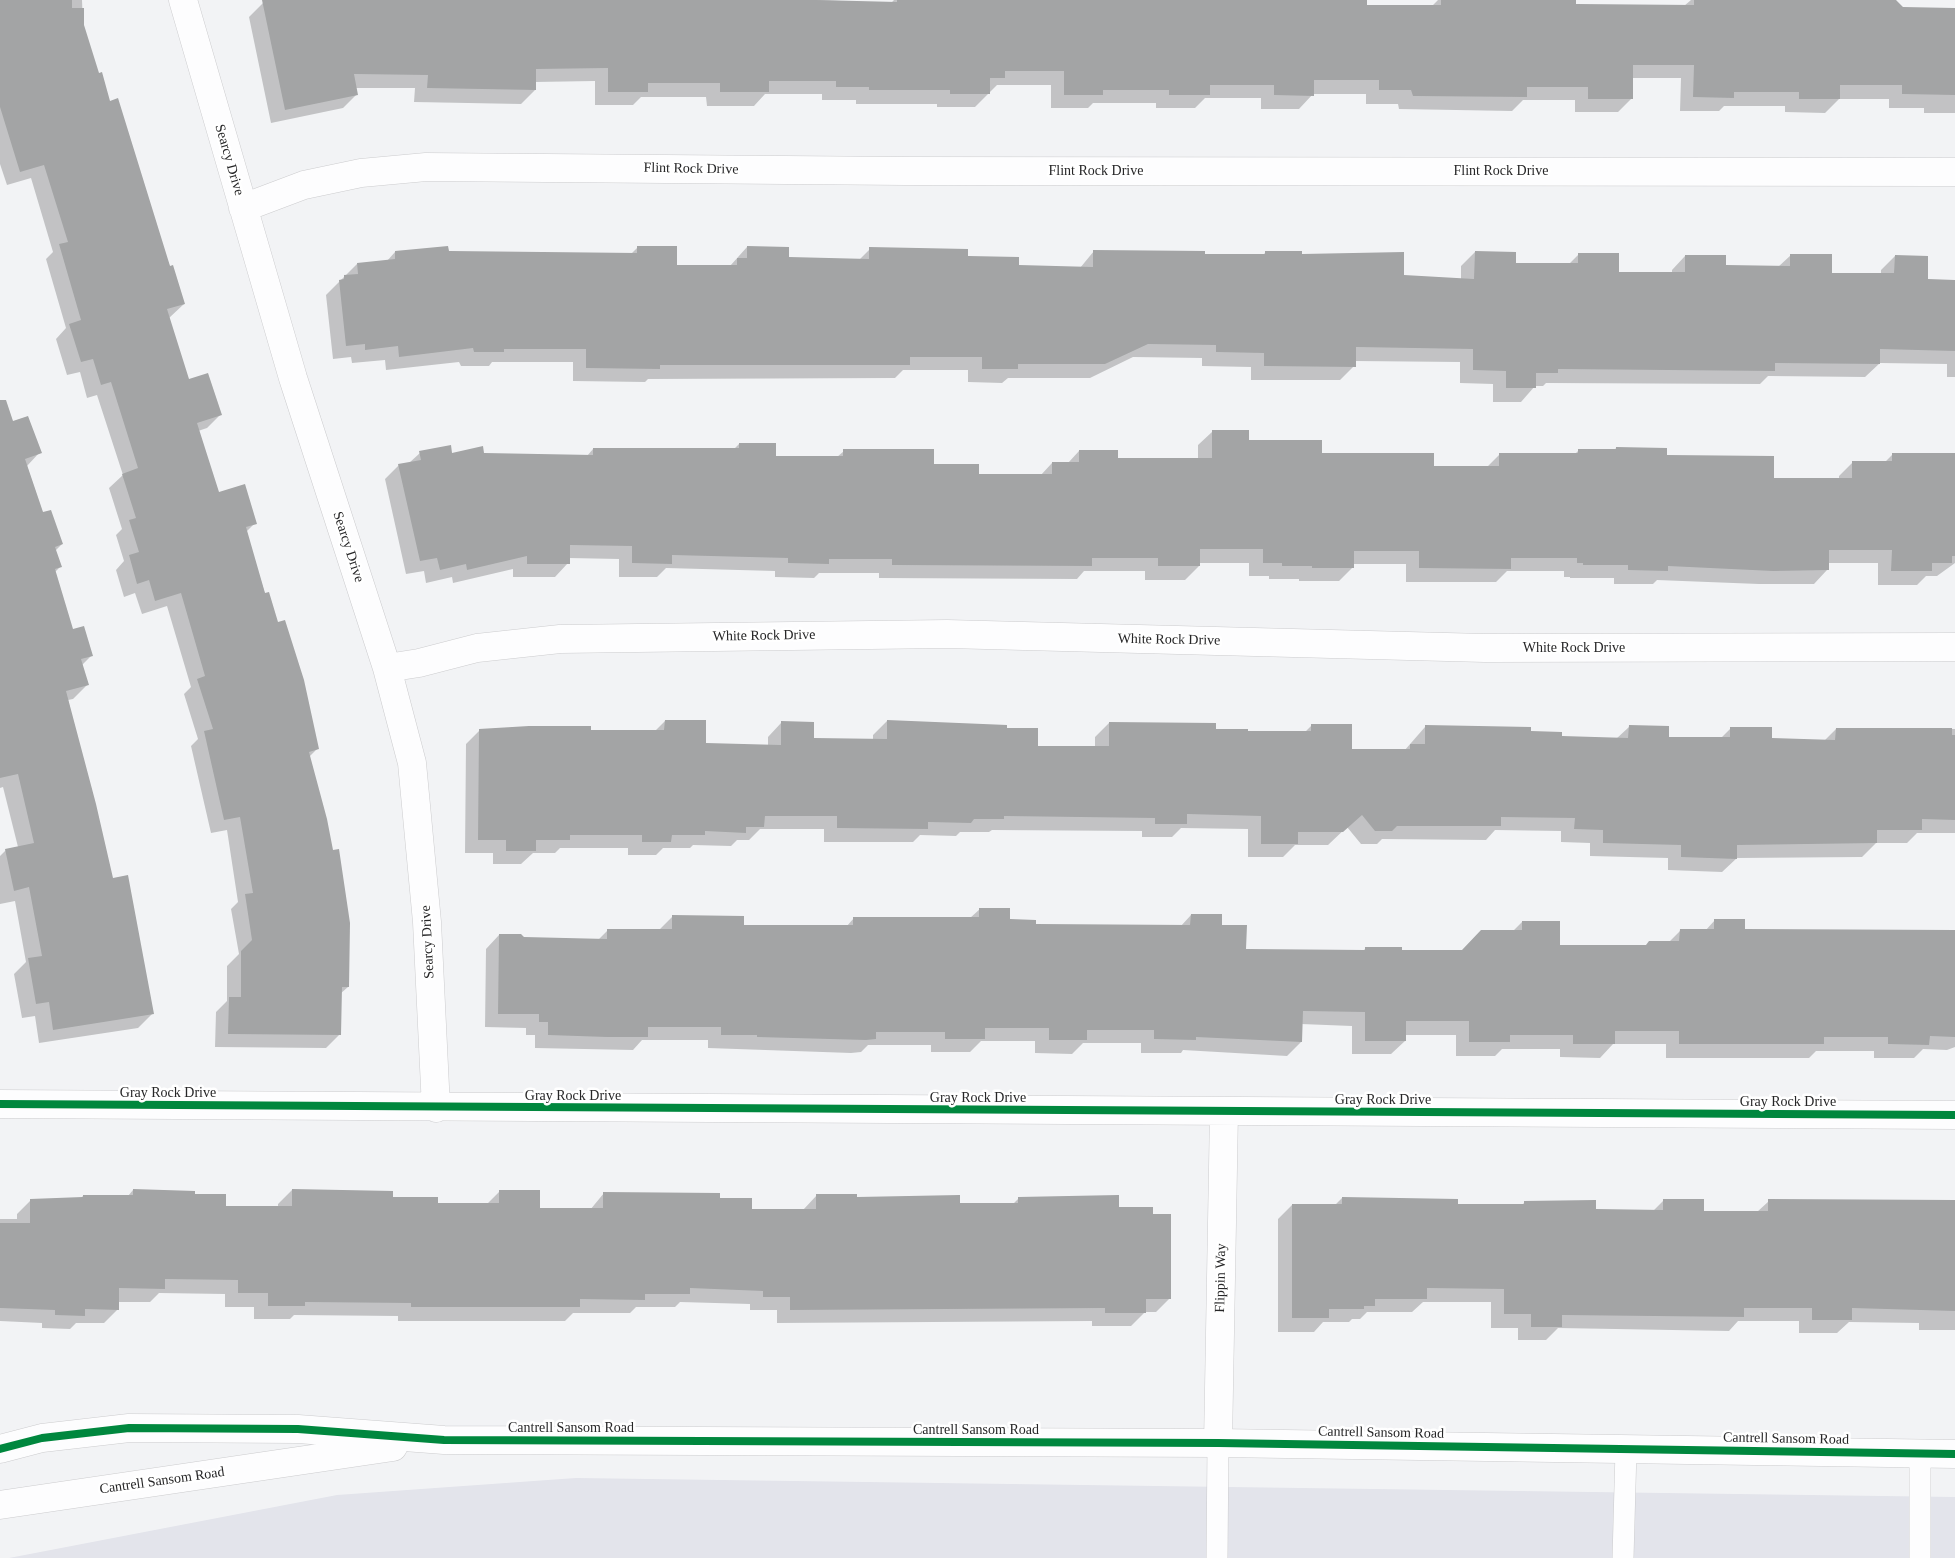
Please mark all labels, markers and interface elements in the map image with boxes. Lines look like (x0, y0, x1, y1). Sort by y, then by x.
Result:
street label: Searcy Drive (211, 122, 247, 198)
street label: Flint Rock Drive (643, 160, 739, 178)
street label: Flint Rock Drive (1049, 163, 1143, 179)
street label: Flint Rock Drive (1454, 163, 1548, 179)
street label: Searcy Drive (329, 509, 367, 585)
street label: White Rock Drive (713, 627, 815, 645)
street label: White Rock Drive (1118, 631, 1220, 649)
street label: White Rock Drive (1523, 640, 1625, 656)
street label: Searcy Drive (418, 905, 438, 979)
street label: Gray Rock Drive (120, 1085, 216, 1101)
street label: Gray Rock Drive (525, 1088, 621, 1104)
street label: Gray Rock Drive (930, 1090, 1026, 1106)
street label: Gray Rock Drive (1335, 1092, 1431, 1108)
street label: Gray Rock Drive (1740, 1094, 1836, 1110)
street label: Flippin Way (1212, 1243, 1230, 1313)
street label: Cantrell Sansom Road (508, 1420, 634, 1436)
street label: Cantrell Sansom Road (913, 1422, 1039, 1438)
street label: Cantrell Sansom Road (1318, 1424, 1444, 1442)
street label: Cantrell Sansom Road (1723, 1430, 1849, 1448)
street label: Cantrell Sansom Road (98, 1464, 226, 1498)

